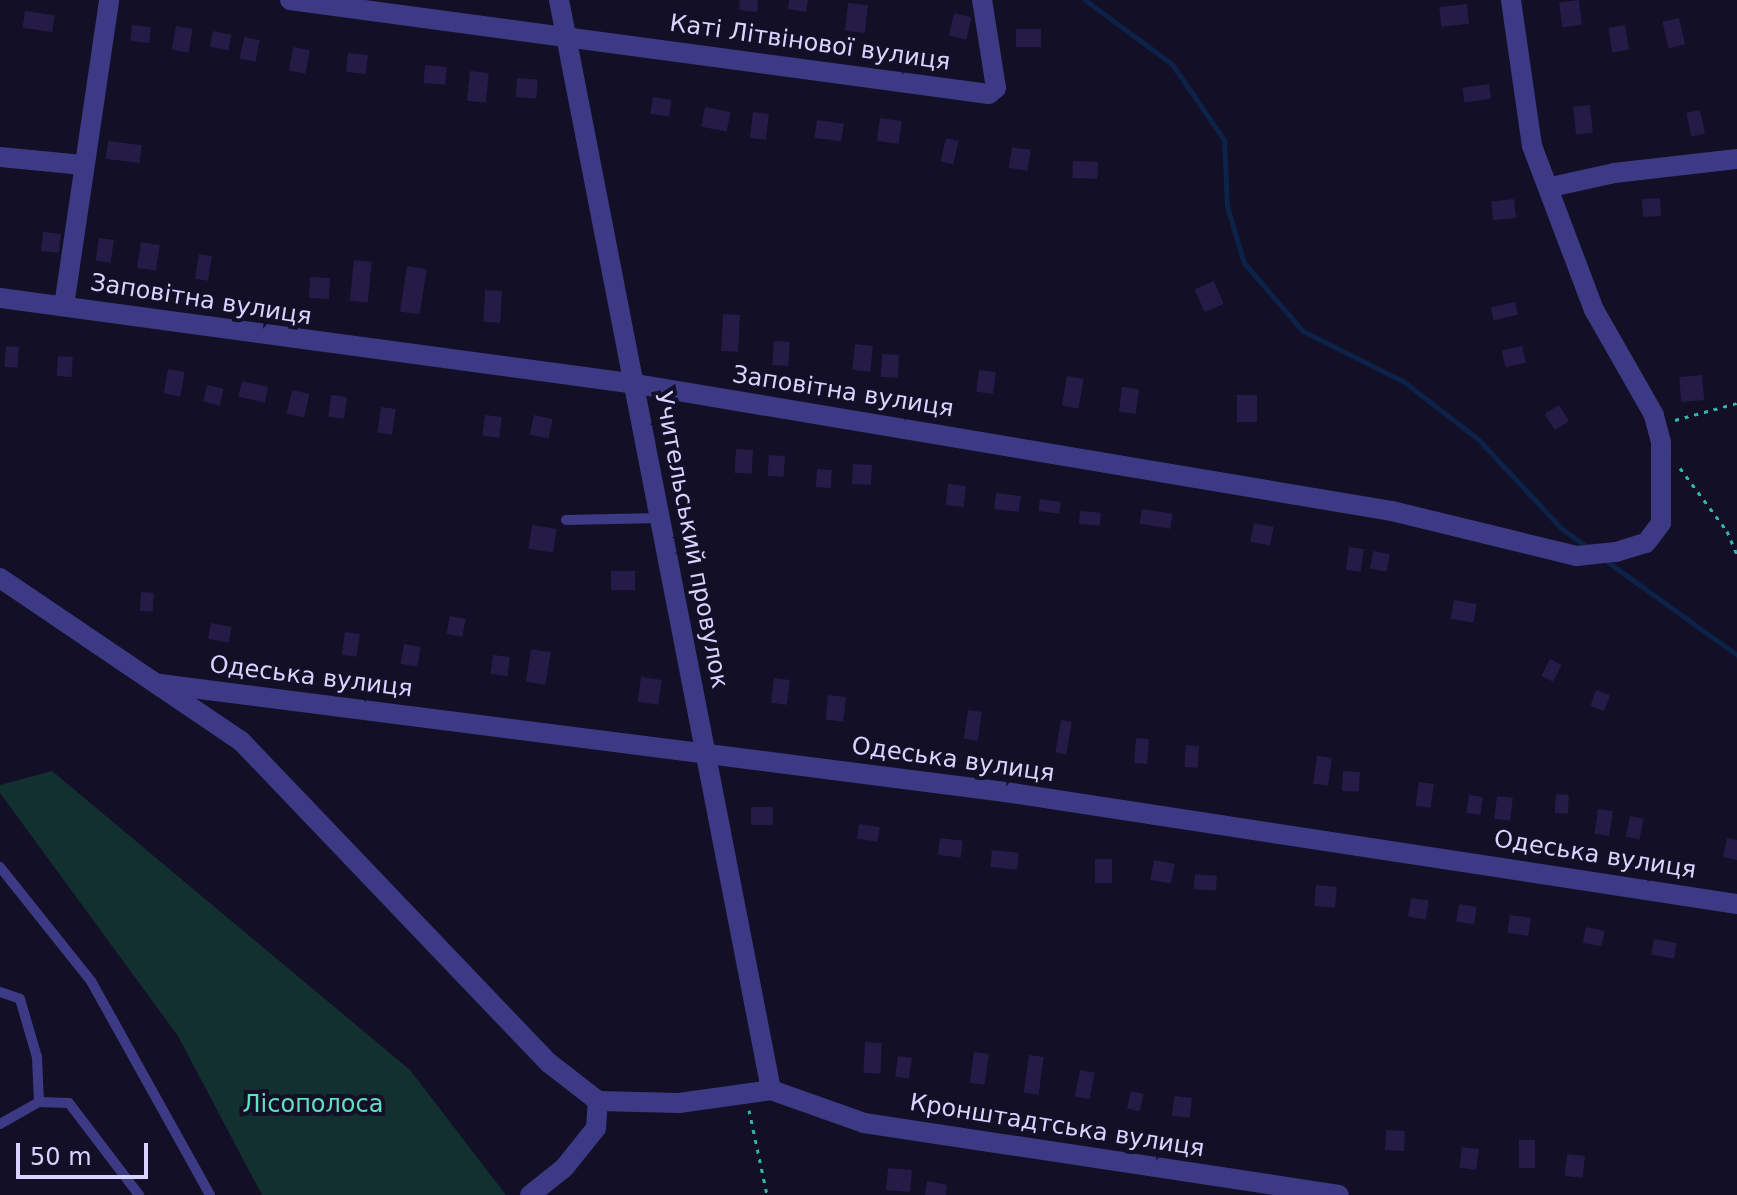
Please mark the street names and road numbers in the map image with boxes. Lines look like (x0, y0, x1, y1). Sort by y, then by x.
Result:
street label: Каті Літвінової вулиця (668, 9, 952, 77)
street label: Заповітна вулиця (88, 268, 314, 332)
street label: Заповітна вулиця (730, 360, 956, 424)
street label: Учительський провулок (648, 389, 734, 691)
street label: Одеська вулиця (208, 650, 414, 704)
street label: Одеська вулиця (850, 732, 1056, 788)
street label: Одеська вулиця (1492, 825, 1698, 885)
street label: Кронштадтська вулиця (908, 1088, 1206, 1164)

